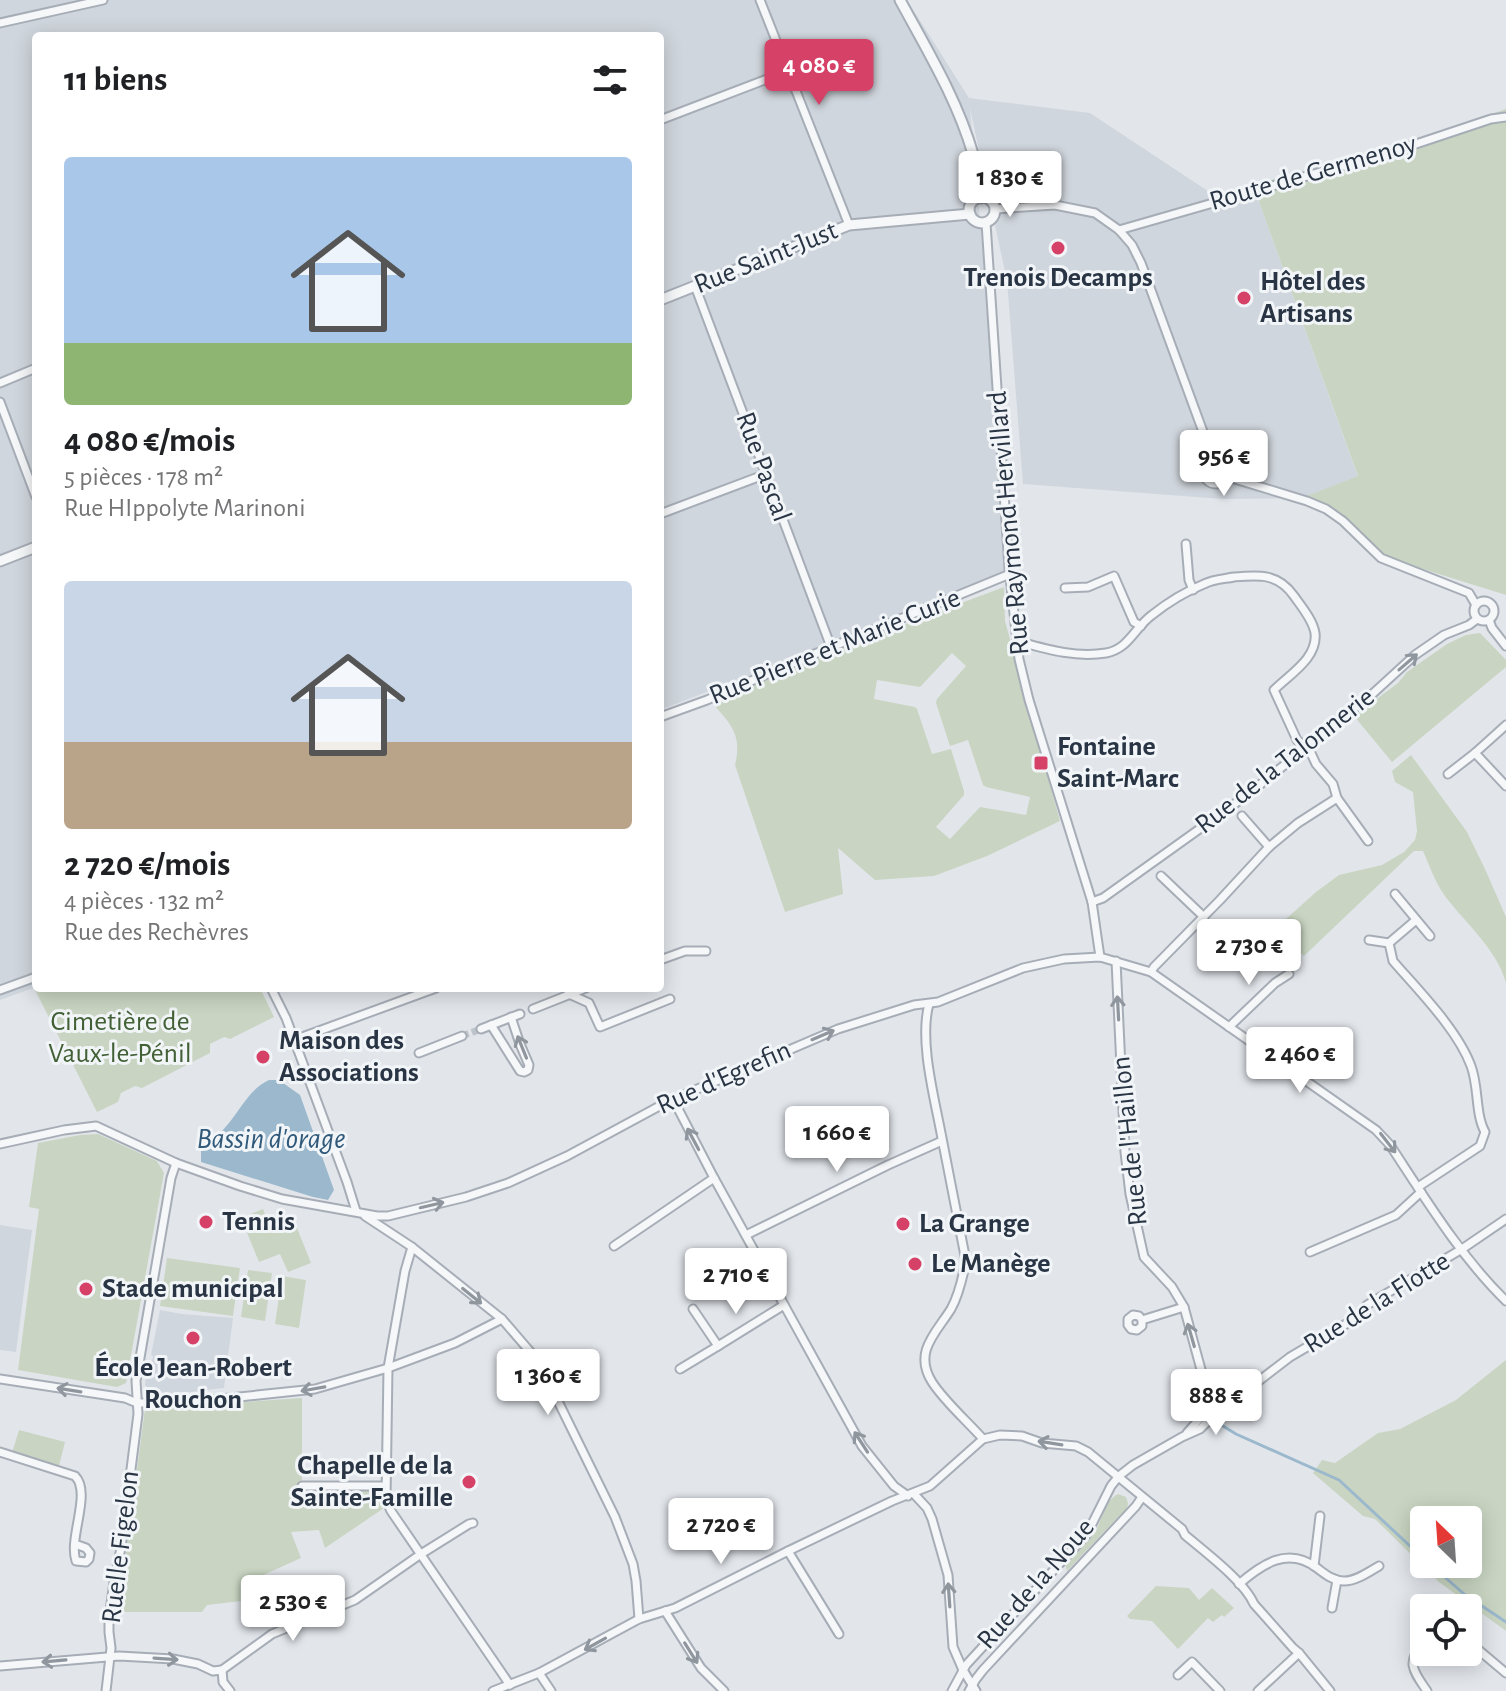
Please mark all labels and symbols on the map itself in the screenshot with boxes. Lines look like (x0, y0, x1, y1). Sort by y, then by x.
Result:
pin: 4 080 € (745, 39, 893, 107)
street label: Route de Germenoy (1206, 130, 1420, 216)
pin: 1 830 € (936, 151, 1084, 219)
street label: Rue Saint-Just (690, 217, 842, 299)
marker: Trenois Decamps (1049, 239, 1067, 257)
place label: Trenois Decamps (963, 264, 1153, 292)
place label: Hôtel des Artisans (1260, 268, 1365, 328)
marker: Hôtel des Artisans (1235, 289, 1253, 307)
street label: Rue Raymond Hervillard (983, 390, 1035, 656)
street label: Rue Pascal (730, 409, 796, 525)
pin: 956 € (1168, 430, 1280, 498)
street label: Rue Pierre et Marie Curie (706, 584, 964, 710)
one-way arrow (1397, 653, 1417, 671)
street label: Rue de la Talonnerie (1190, 683, 1380, 839)
place label: Fontaine Saint-Marc (1057, 733, 1179, 793)
marker: Fontaine Saint-Marc (1032, 754, 1050, 772)
pin: 2 730 € (1175, 919, 1323, 987)
one-way arrow (1110, 995, 1125, 1022)
park label: Cimetière de Vaux-le-Pénil (48, 1008, 192, 1068)
place label: Maison des Associations (279, 1027, 419, 1087)
one-way arrow (810, 1027, 835, 1041)
pin: 2 460 € (1226, 1027, 1374, 1095)
one-way arrow (514, 1035, 528, 1060)
street label: Rue d'Egrefin (653, 1036, 795, 1120)
marker: Maison des Associations (254, 1048, 272, 1066)
street label: Rue de l'Haillon (1107, 1055, 1153, 1227)
pin: 1 660 € (763, 1106, 911, 1174)
water label: Bassin d'orage (197, 1124, 345, 1154)
one-way arrow (685, 1128, 701, 1151)
one-way arrow (1379, 1132, 1396, 1153)
one-way arrow (418, 1197, 444, 1212)
place label: Tennis (222, 1208, 295, 1236)
place label: La Grange (919, 1210, 1030, 1238)
marker: Tennis (197, 1213, 215, 1231)
marker: La Grange (894, 1215, 912, 1233)
street label: Rue de la Flotte (1299, 1247, 1455, 1359)
pin: 2 710 € (662, 1248, 810, 1316)
place label: Le Manège (931, 1250, 1051, 1278)
marker: Le Manège (906, 1255, 924, 1273)
place label: Stade municipal (102, 1275, 284, 1303)
marker: Stade municipal (77, 1280, 95, 1298)
one-way arrow (462, 1286, 483, 1304)
one-way arrow (1183, 1322, 1198, 1348)
marker: École Jean-Robert Rouchon (184, 1329, 202, 1347)
pin: 1 360 € (474, 1349, 622, 1417)
place label: École Jean-Robert Rouchon (94, 1351, 292, 1414)
pin: 888 € (1160, 1369, 1272, 1437)
one-way arrow (57, 1381, 82, 1396)
one-way arrow (301, 1382, 326, 1397)
one-way arrow (852, 1431, 868, 1454)
one-way arrow (1038, 1435, 1064, 1450)
place label: Chapelle de la Sainte-Famille (291, 1452, 453, 1512)
street label: Ruelle Figelon (98, 1469, 144, 1625)
marker: Chapelle de la Sainte-Famille (460, 1473, 478, 1491)
pin: 2 720 € (647, 1498, 795, 1566)
north arrow (1410, 1506, 1482, 1578)
street label: Rue de la Noue (972, 1513, 1100, 1655)
pin: 2 530 € (219, 1575, 367, 1643)
one-way arrow (941, 1582, 956, 1609)
one-way arrow (584, 1636, 607, 1652)
one-way arrow (684, 1641, 700, 1664)
one-way arrow (152, 1652, 179, 1667)
one-way arrow (41, 1653, 68, 1668)

